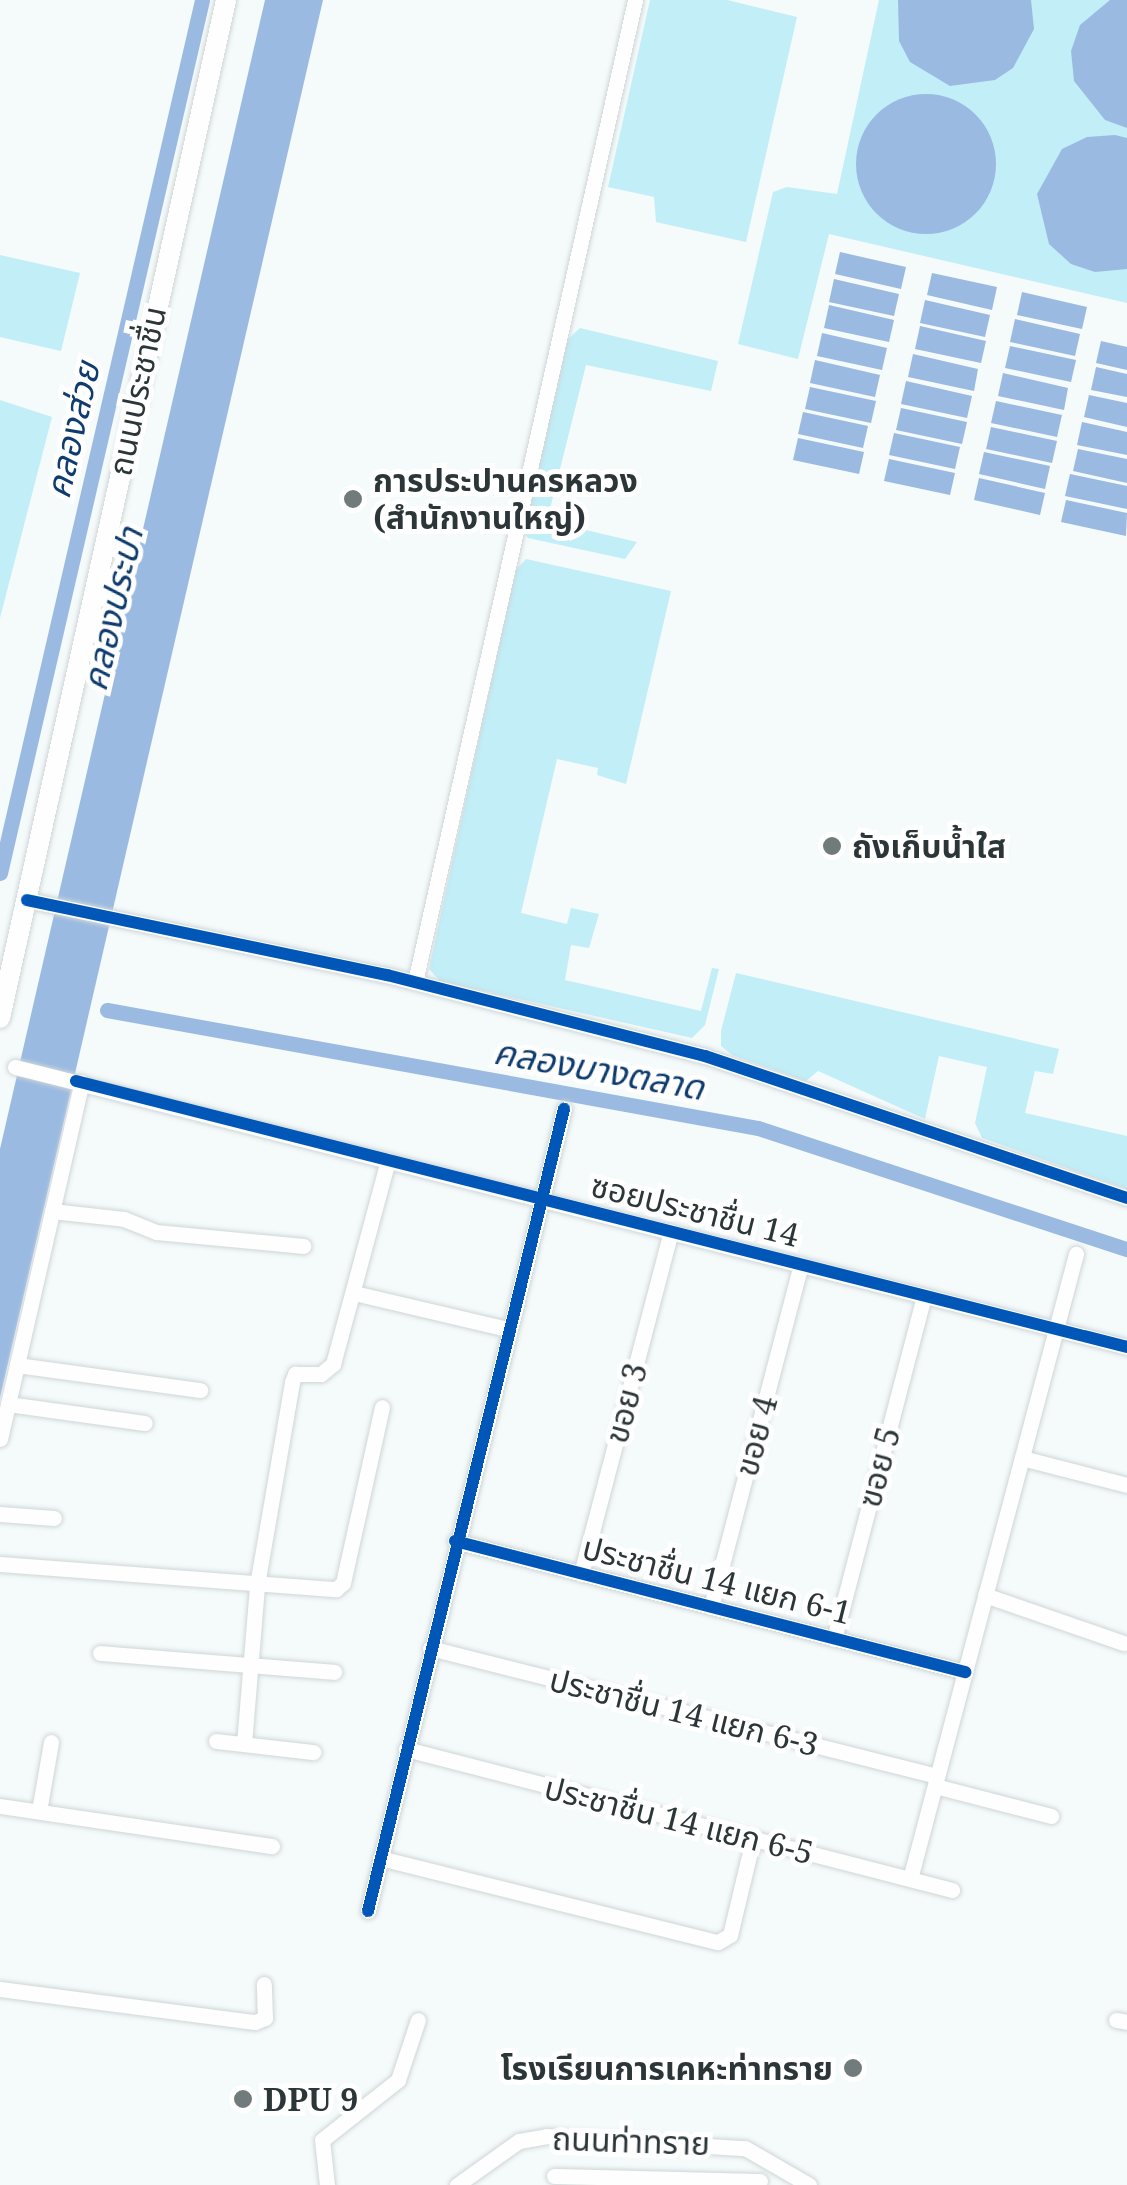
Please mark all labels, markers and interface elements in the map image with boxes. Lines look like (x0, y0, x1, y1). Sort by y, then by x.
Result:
street label: ถนนประชาชื่น (100, 303, 174, 479)
water label: คลองส่วย (36, 358, 108, 502)
place label: การประปานครหลวง (สำนักงานใหญ่) (373, 462, 638, 537)
marker: การประปานครหลวง (สำนักงานใหญ่) (342, 488, 364, 510)
water label: คลองประปา (73, 523, 151, 695)
place label: ถังเก็บน้ำใส (852, 827, 1006, 865)
marker: ถังเก็บน้ำใส (821, 835, 843, 857)
water label: คลองบางตลาด (491, 1030, 707, 1108)
street label: ซอยประชาชื่น 14 (587, 1166, 803, 1254)
street label: ขอย 3 (597, 1359, 655, 1447)
street label: ขอย 4 (727, 1392, 785, 1480)
street label: ฃอย 5 (850, 1423, 908, 1511)
street label: ประชาชื่น 14 แยก 6-1 (579, 1528, 855, 1632)
street label: ประชาชื่น 14 แยก 6-3 (546, 1660, 822, 1764)
street label: ประชาชื่น 14 แยก 6-5 (541, 1768, 817, 1872)
place label: โรงเรียนการเคหะท่าทราย (501, 2049, 833, 2087)
marker: โรงเรียนการเคหะท่าทราย (842, 2057, 864, 2079)
place label: DPU 9 (263, 2080, 358, 2118)
marker: DPU 9 (232, 2088, 254, 2110)
street label: ถนนท่าทราย (551, 2119, 711, 2163)

